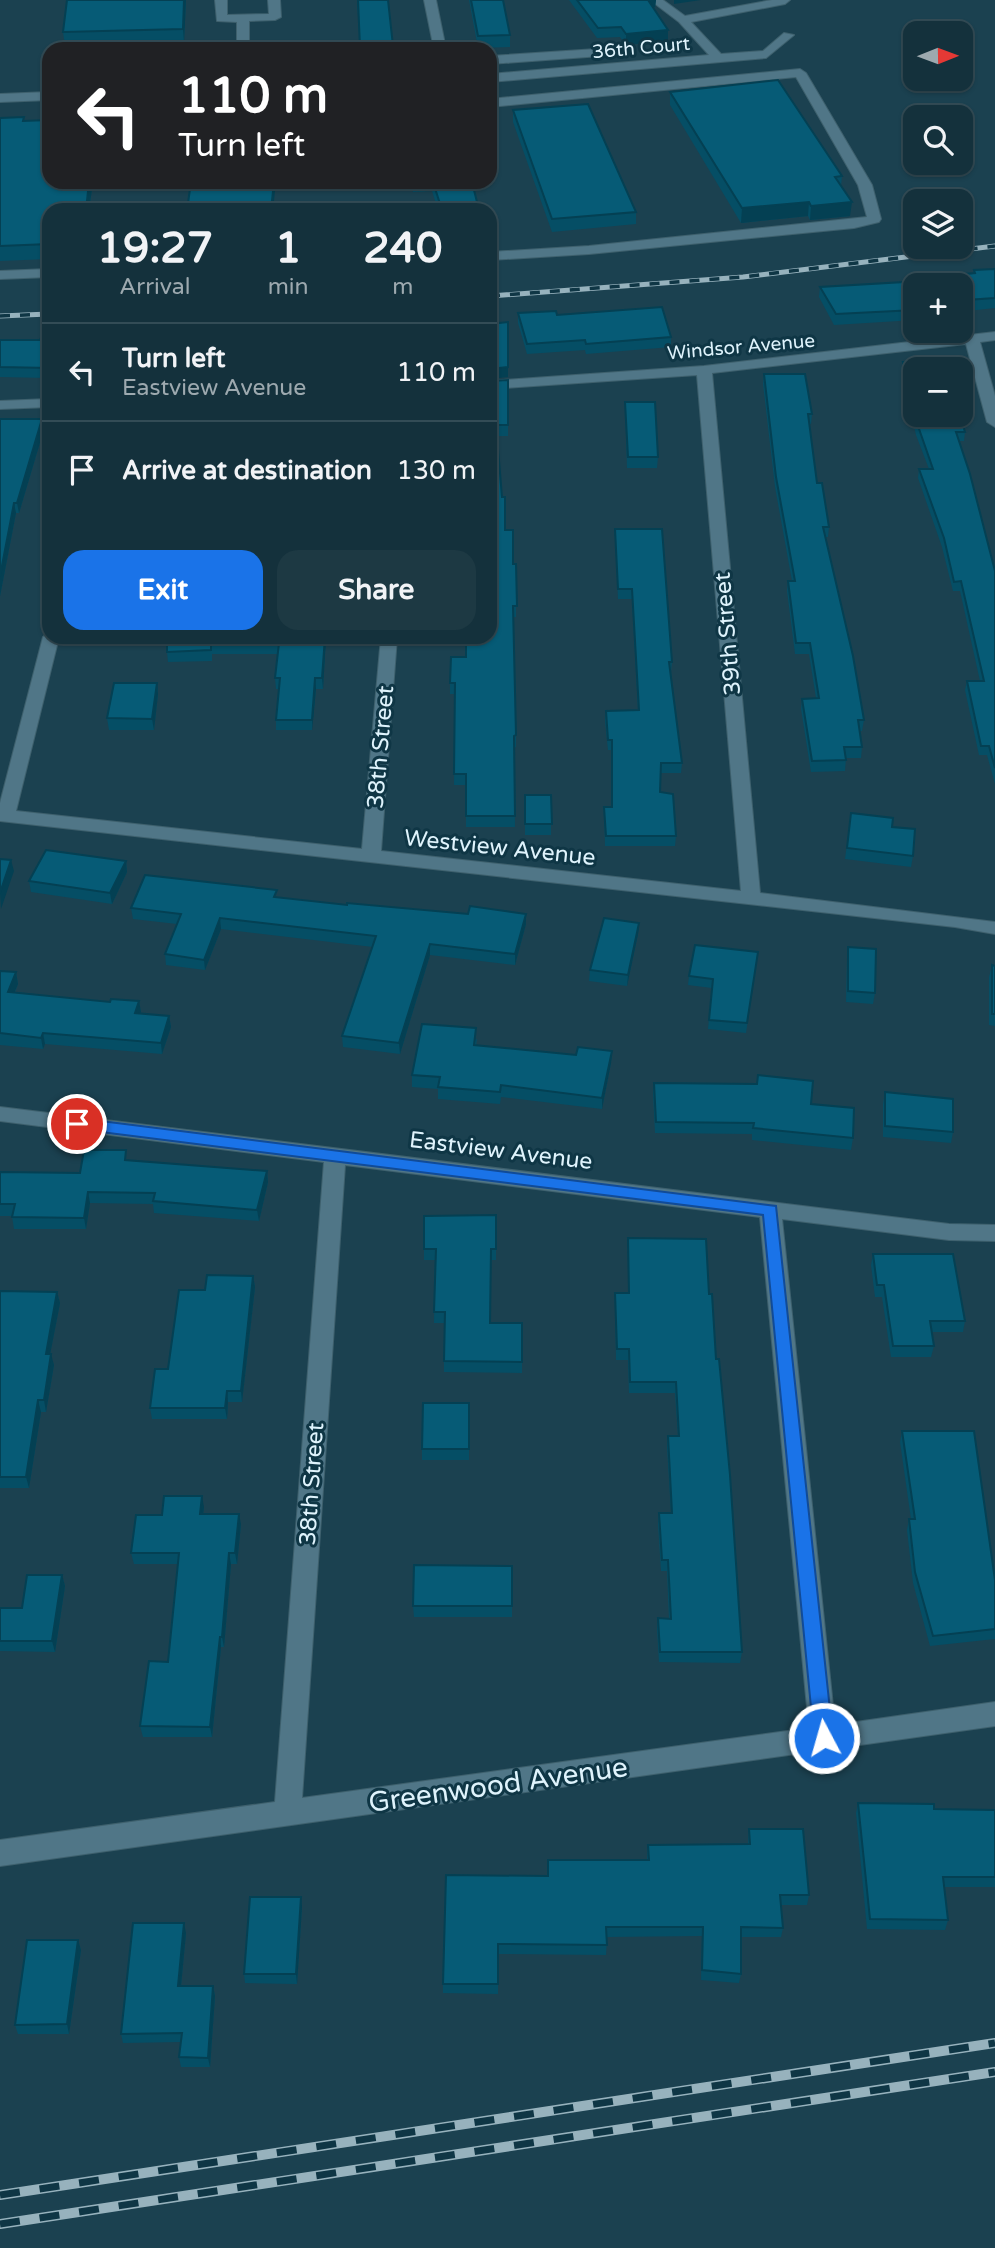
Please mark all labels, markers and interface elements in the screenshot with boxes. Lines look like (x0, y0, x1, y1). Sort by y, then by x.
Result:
north arrow (903, 21, 973, 91)
map controls (903, 21, 973, 427)
street label: 36th Court (591, 33, 691, 63)
text: 110 m (178, 67, 328, 126)
icon: left (63, 70, 154, 161)
button: search (903, 105, 973, 175)
text: Turn left (178, 127, 305, 165)
button: layers (903, 189, 973, 259)
text: 19:27 (97, 223, 213, 274)
text: 1 (275, 223, 301, 274)
text: 240 (363, 223, 442, 274)
text: Arrival (119, 273, 190, 301)
text: min (268, 273, 309, 301)
text: m (392, 273, 413, 301)
button: + (903, 273, 973, 343)
street label: Windsor Avenue (666, 330, 816, 364)
text: Turn left (122, 343, 225, 374)
icon: left (63, 353, 101, 391)
text: 110 m (396, 357, 476, 388)
button: − (903, 357, 973, 427)
text: Eastview Avenue (122, 374, 306, 402)
icon: arrive (63, 451, 101, 489)
text: Arrive at destination (122, 455, 372, 486)
text: 130 m (396, 455, 476, 486)
button: Exit (63, 550, 263, 630)
button: Share (277, 550, 476, 630)
street label: 39th Street (709, 571, 747, 697)
street label: 38th Street (362, 684, 400, 810)
street label: Westview Avenue (403, 824, 597, 872)
pin (47, 1094, 107, 1154)
icon: arrive (58, 1105, 96, 1143)
street label: Eastview Avenue (408, 1126, 594, 1176)
street label: 38th Street (294, 1421, 330, 1547)
position arrow (787, 1701, 861, 1775)
street label: Greenwood Avenue (366, 1750, 630, 1820)

